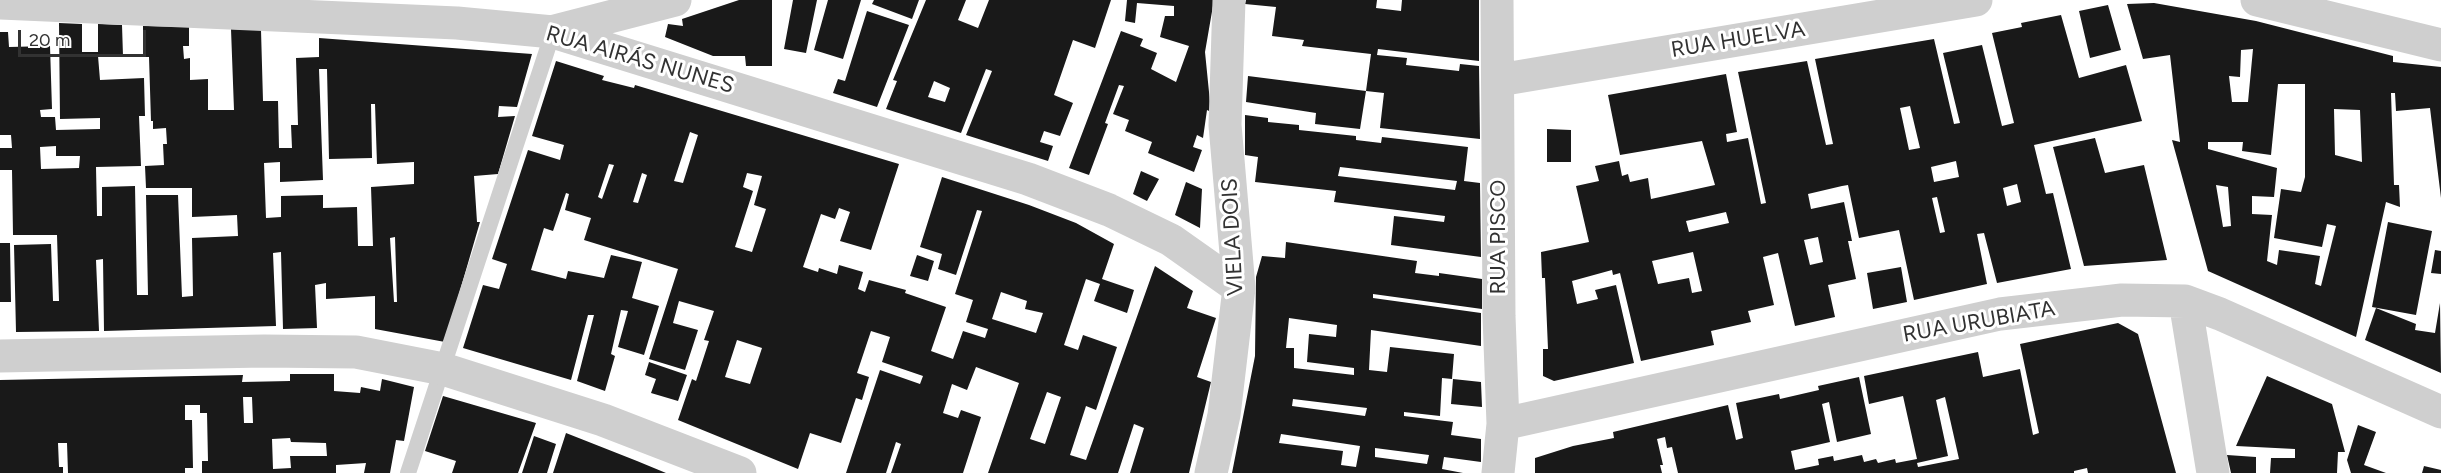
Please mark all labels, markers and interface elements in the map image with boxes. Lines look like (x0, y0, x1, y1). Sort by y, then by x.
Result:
street label: RUA HUELVA (1669, 16, 1807, 64)
scale bar (21, 18, 148, 56)
street label: RUA AIRÁS NUNES (543, 21, 737, 99)
text: 20 m (29, 29, 70, 51)
street label: VIELA DOIS (1217, 178, 1249, 296)
street label: RUA PISCO (1486, 180, 1512, 294)
street label: RUA URUBIATA (1901, 296, 2057, 348)

